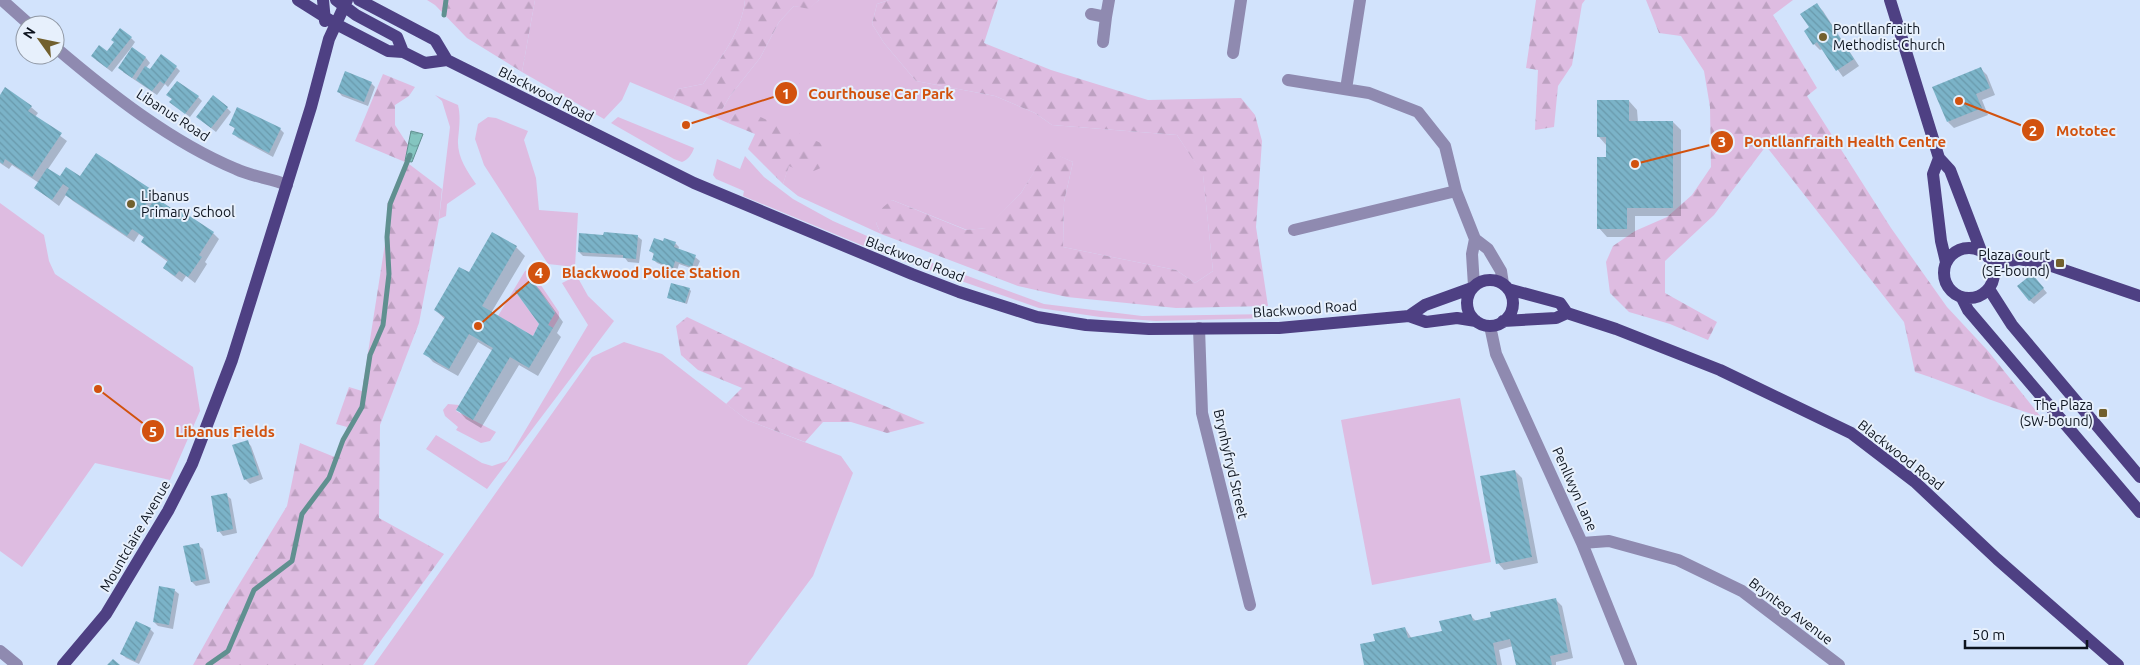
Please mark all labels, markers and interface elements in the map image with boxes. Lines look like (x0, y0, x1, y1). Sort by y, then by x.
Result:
north arrow (15, 15, 65, 65)
place label: Pontllanfraith Methodist Church (1833, 21, 1945, 53)
text: N (20, 24, 39, 42)
marker: Pontllanfraith Methodist Church (1817, 31, 1829, 43)
street label: Blackwood Road (496, 63, 596, 125)
callout: Courthouse Car Park (773, 78, 964, 108)
text: 1 (782, 85, 790, 102)
text: Courthouse Car Park (808, 85, 954, 102)
street label: Libanus Road (134, 86, 212, 144)
callout: Mototec (2021, 115, 2126, 145)
text: 2 (2029, 122, 2037, 139)
text: Mototec (2056, 122, 2116, 139)
callout: Pontllanfraith Health Centre (1709, 127, 1956, 157)
text: 3 (1718, 133, 1726, 150)
text: Pontllanfraith Health Centre (1744, 133, 1946, 150)
place label: Libanus Primary School (141, 188, 235, 220)
marker: Libanus Primary School (125, 198, 137, 210)
street label: Blackwood Road (863, 233, 967, 285)
place label: Plaza Court (SE-bound) (1978, 247, 2050, 279)
marker: Plaza Court (SE-bound) (2054, 257, 2066, 269)
callout: Blackwood Police Station (527, 258, 750, 288)
text: 4 (535, 264, 543, 281)
text: Blackwood Police Station (562, 264, 740, 281)
street label: Blackwood Road (1252, 297, 1358, 321)
place label: The Plaza (SW-bound) (2019, 397, 2093, 429)
marker: The Plaza (SW-bound) (2097, 407, 2109, 419)
street label: Brynhyfryd Street (1211, 408, 1252, 521)
callout: Libanus Fields (140, 416, 285, 446)
street label: Blackwood Road (1855, 417, 1947, 493)
text: 5 (149, 423, 157, 440)
text: Libanus Fields (175, 423, 275, 440)
street label: Penllwyn Lane (1549, 445, 1601, 533)
street label: Mountclaire Avenue (97, 477, 173, 595)
street label: Brynteg Avenue (1746, 574, 1836, 648)
scale bar (1965, 618, 2088, 650)
text: 50 m (1972, 626, 2005, 643)

